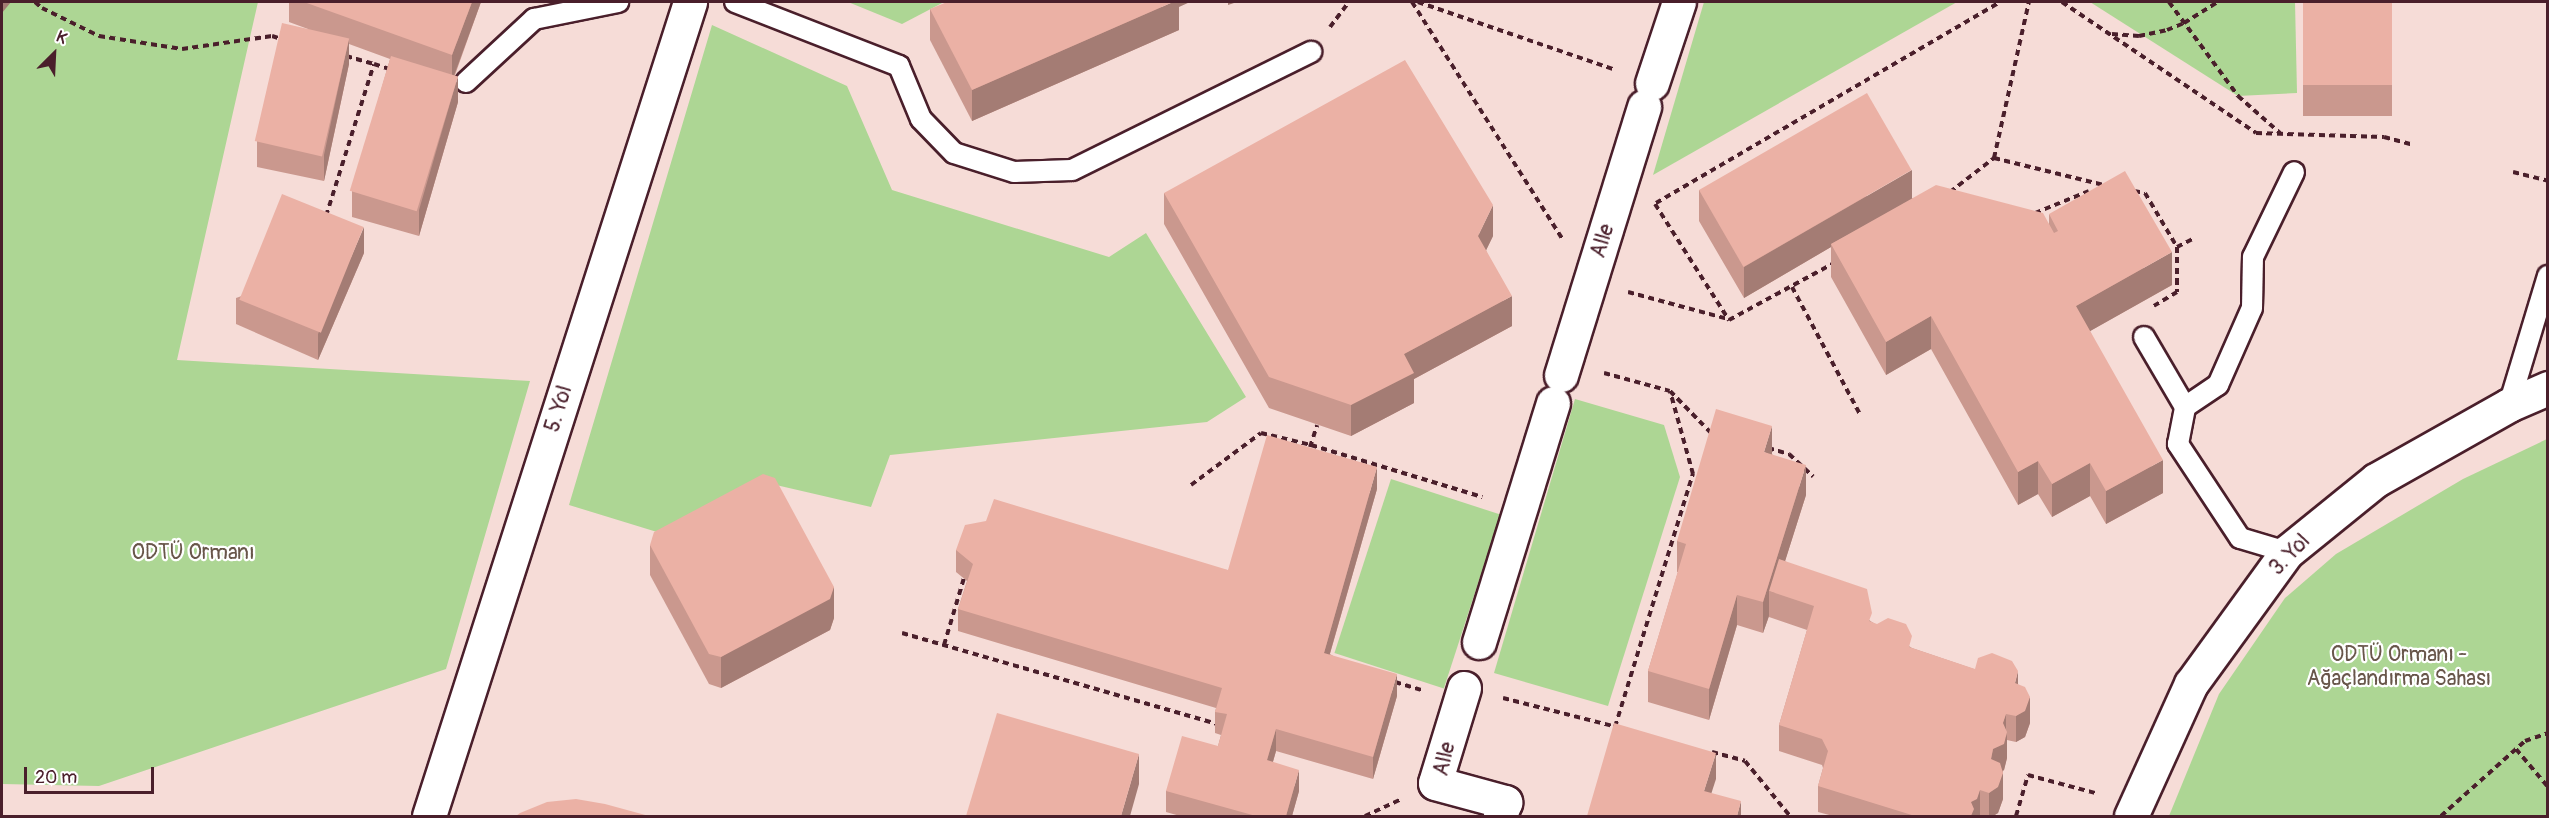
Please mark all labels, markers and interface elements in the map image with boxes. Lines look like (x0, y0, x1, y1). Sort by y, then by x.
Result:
north arrow (24, 24, 84, 84)
text: K (53, 26, 70, 49)
street label: Alle (1586, 221, 1620, 261)
street label: 5. Yol (540, 383, 578, 435)
street label: 3. Yol (2264, 529, 2316, 581)
park label: ODTÜ Ormanı (131, 540, 255, 566)
park label: ODTÜ Ormanı - Ağaçlandırma Sahası (2307, 642, 2491, 692)
street label: Alle (1429, 740, 1461, 778)
scale bar (27, 755, 158, 793)
text: 20 m (35, 766, 77, 789)

